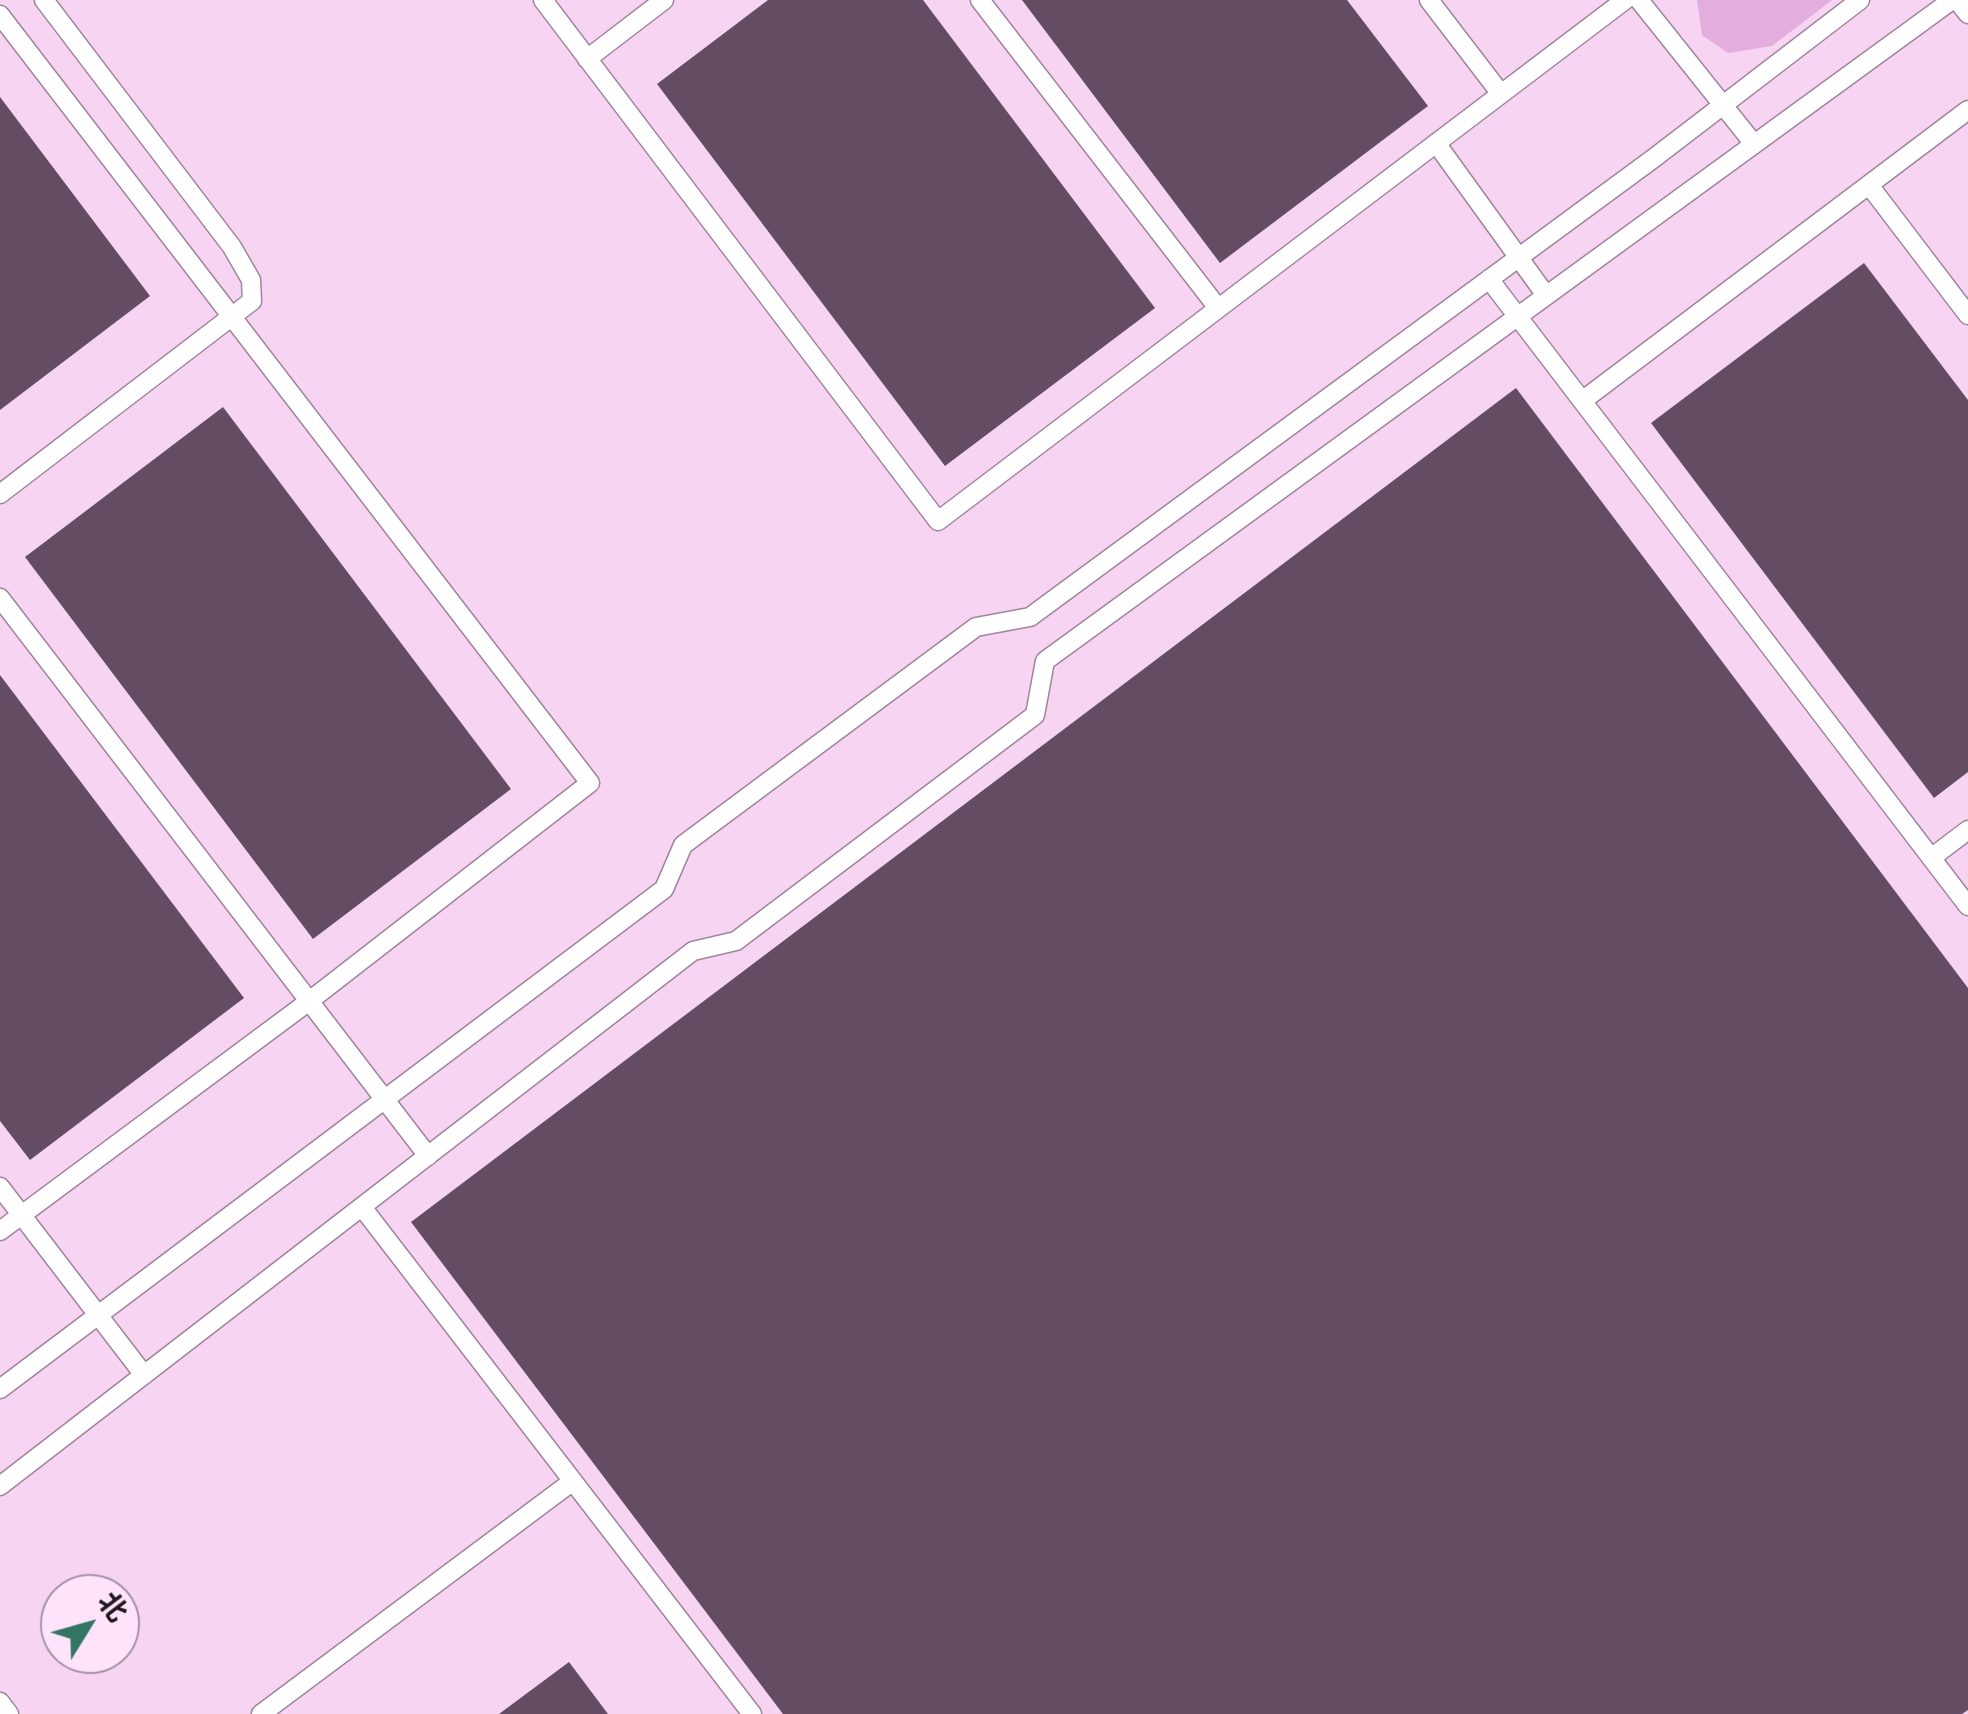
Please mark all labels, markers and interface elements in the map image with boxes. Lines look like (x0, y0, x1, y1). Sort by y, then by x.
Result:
north arrow (40, 1574, 140, 1674)
text: 北 (91, 1586, 134, 1628)

